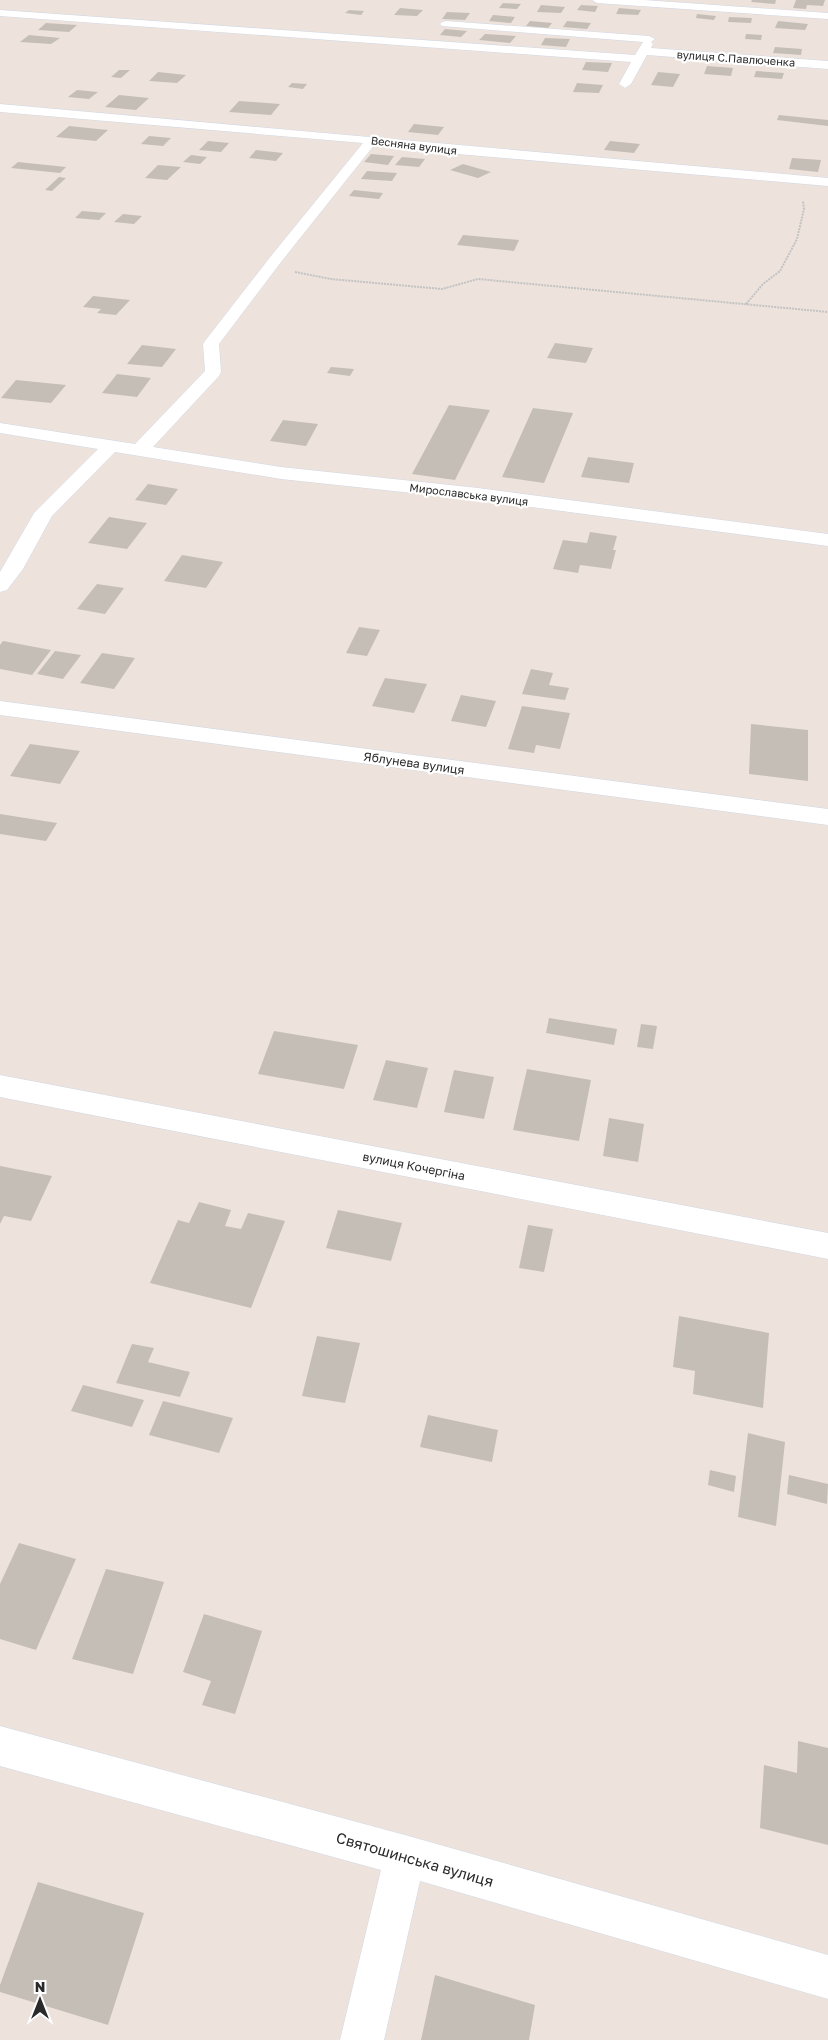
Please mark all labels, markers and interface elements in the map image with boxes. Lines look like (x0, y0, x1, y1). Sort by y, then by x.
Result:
street label: вулиця С.Павлюченка (676, 47, 796, 69)
street label: Весняна вулиця (370, 133, 458, 157)
street label: Мирославська вулиця (409, 480, 529, 508)
street label: Яблунева вулиця (363, 749, 465, 777)
street label: вулиця Кочергіна (362, 1149, 466, 1183)
street label: Святошинська вулиця (334, 1828, 496, 1890)
north arrow (15, 1975, 65, 2025)
text: N (35, 1978, 45, 1995)

